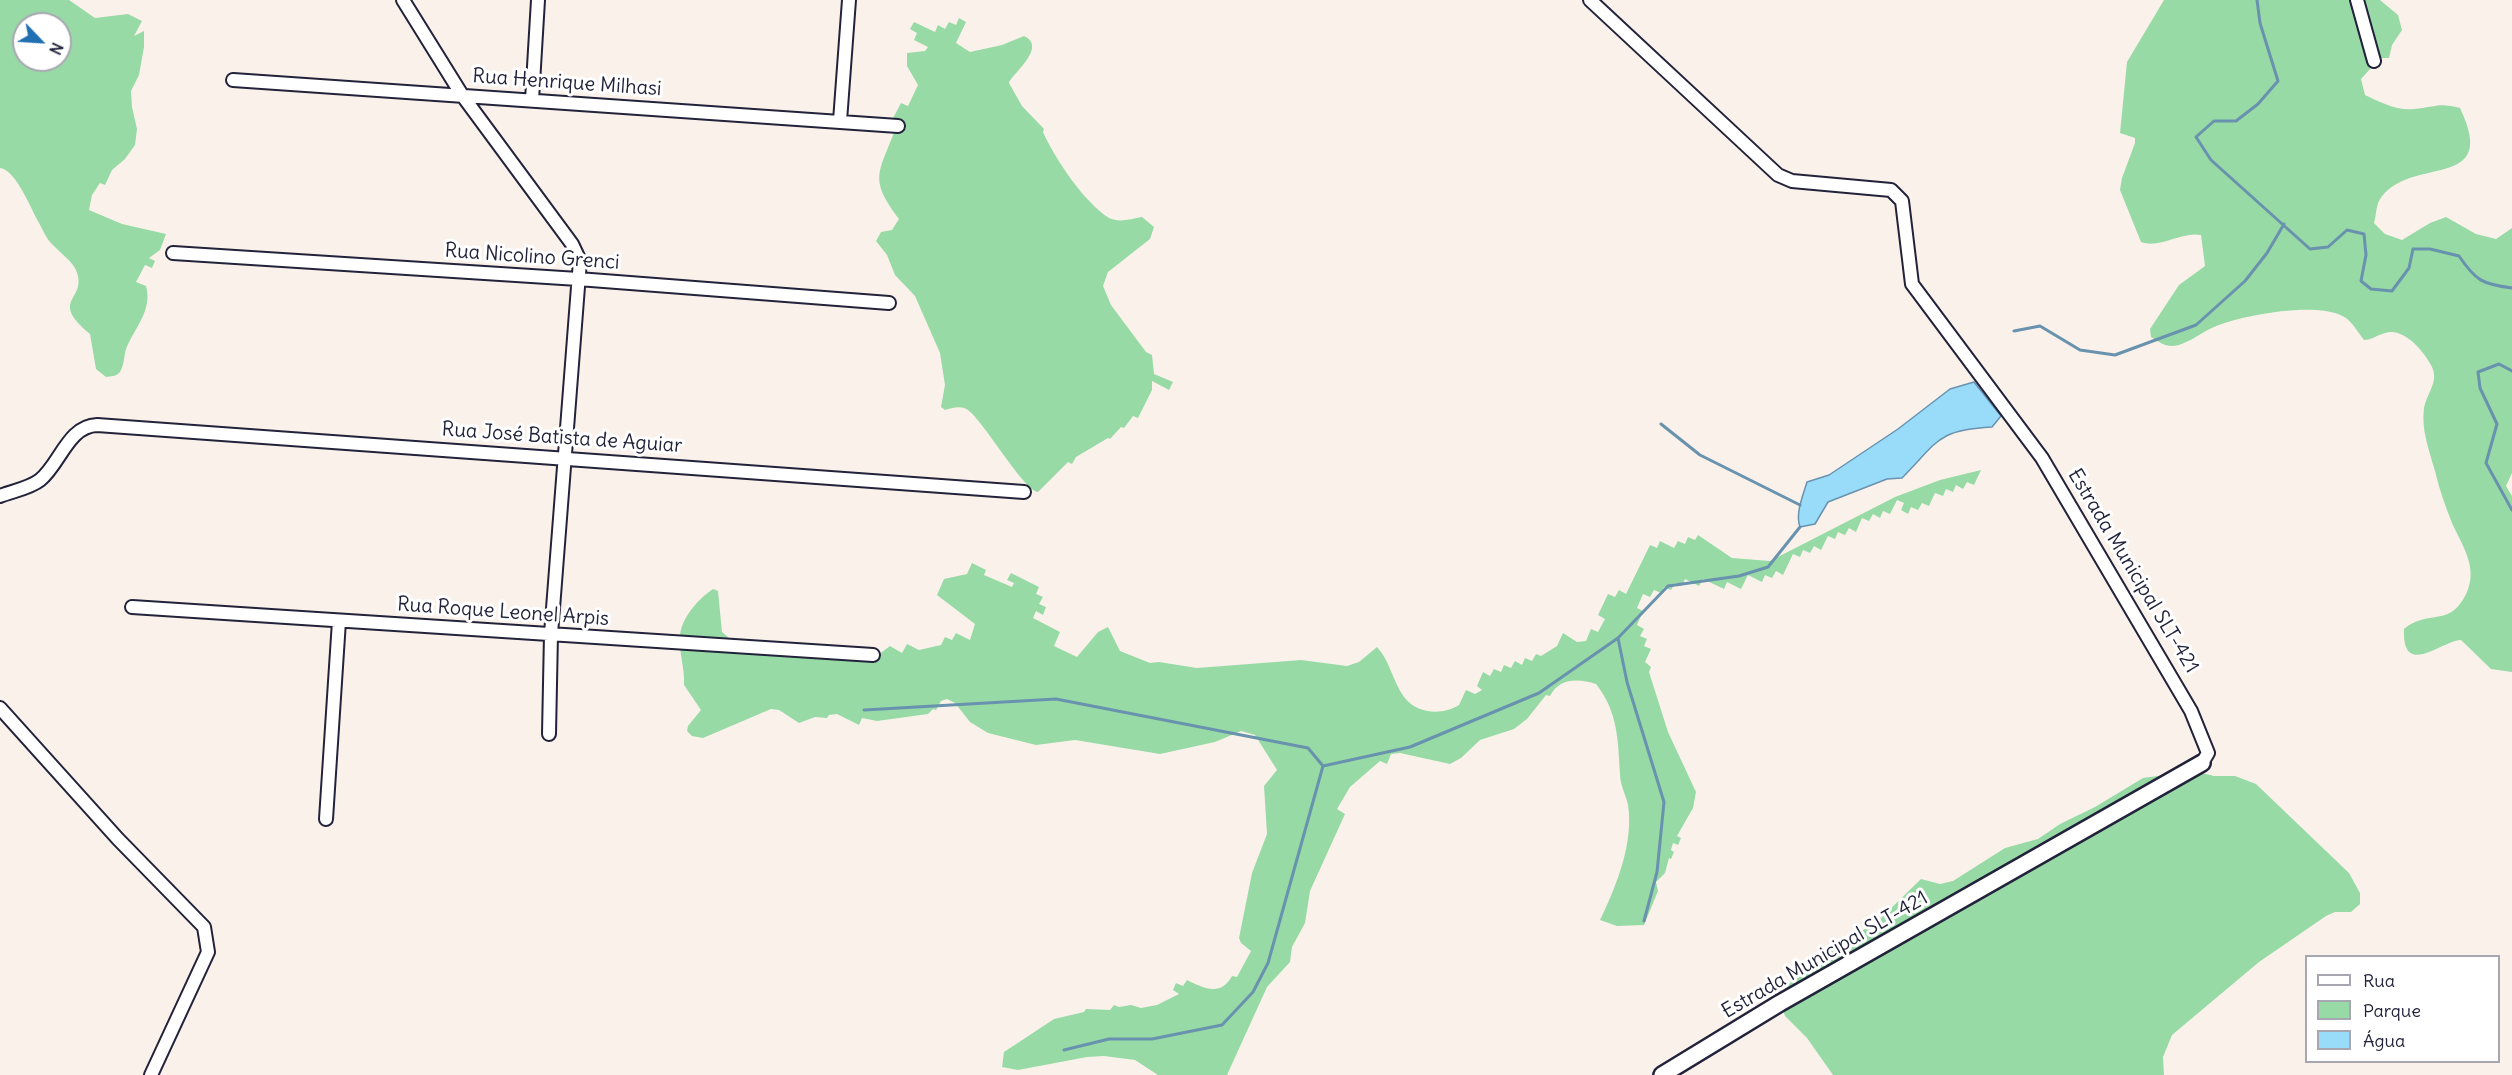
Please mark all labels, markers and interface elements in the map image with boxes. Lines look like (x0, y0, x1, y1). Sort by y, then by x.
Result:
north arrow (12, 12, 72, 72)
text: N (45, 40, 68, 58)
street label: Rua Henrique Milhasi (472, 64, 662, 102)
street label: Rua Nicolino Grenci (444, 239, 620, 275)
street label: Rua José Batista de Aguiar (441, 418, 683, 458)
street label: Estrada Municipal SLT-421 (2062, 465, 2204, 677)
street label: Rua Roque Leonel Arpis (396, 593, 610, 631)
street label: Estrada Municipal SLT-421 (1718, 886, 1932, 1024)
legend (2305, 955, 2500, 1063)
text: Rua (2363, 969, 2395, 992)
text: Parque (2363, 999, 2421, 1022)
text: Água (2363, 1029, 2405, 1052)

